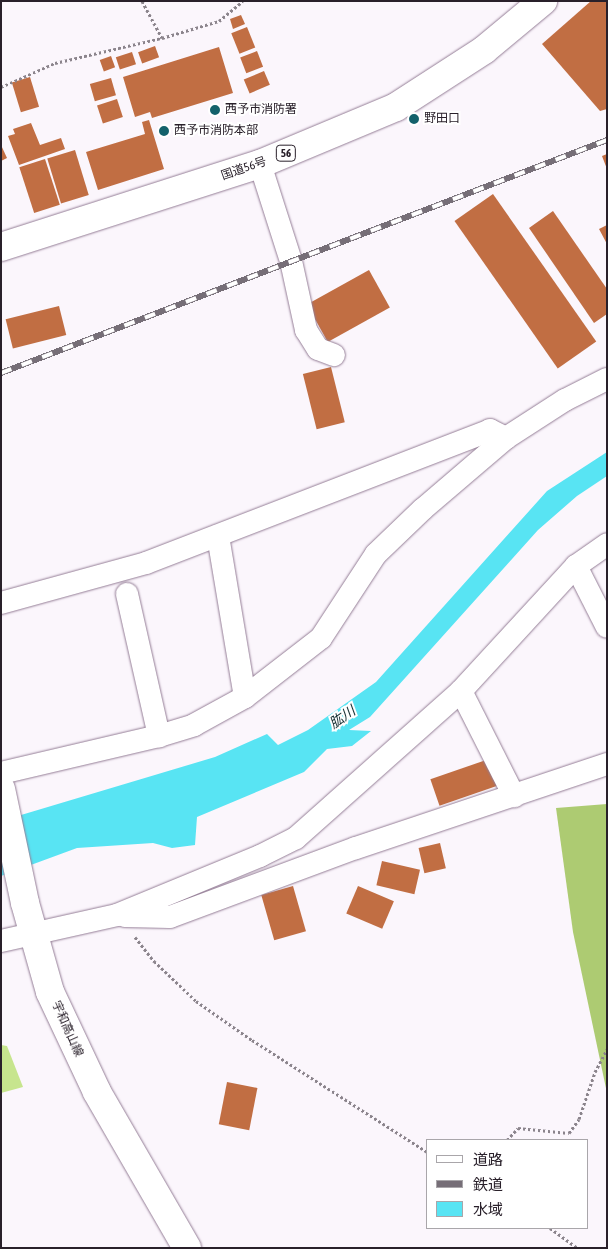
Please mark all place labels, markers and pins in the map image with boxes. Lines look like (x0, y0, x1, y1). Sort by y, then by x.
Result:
place label: 西予市消防署 (225, 103, 297, 117)
marker: 西予市消防署 (209, 104, 221, 116)
place label: 野田口 (424, 112, 460, 126)
marker: 野田口 (408, 113, 420, 125)
place label: 西予市消防本部 (174, 124, 258, 138)
marker: 西予市消防本部 (158, 125, 170, 137)

